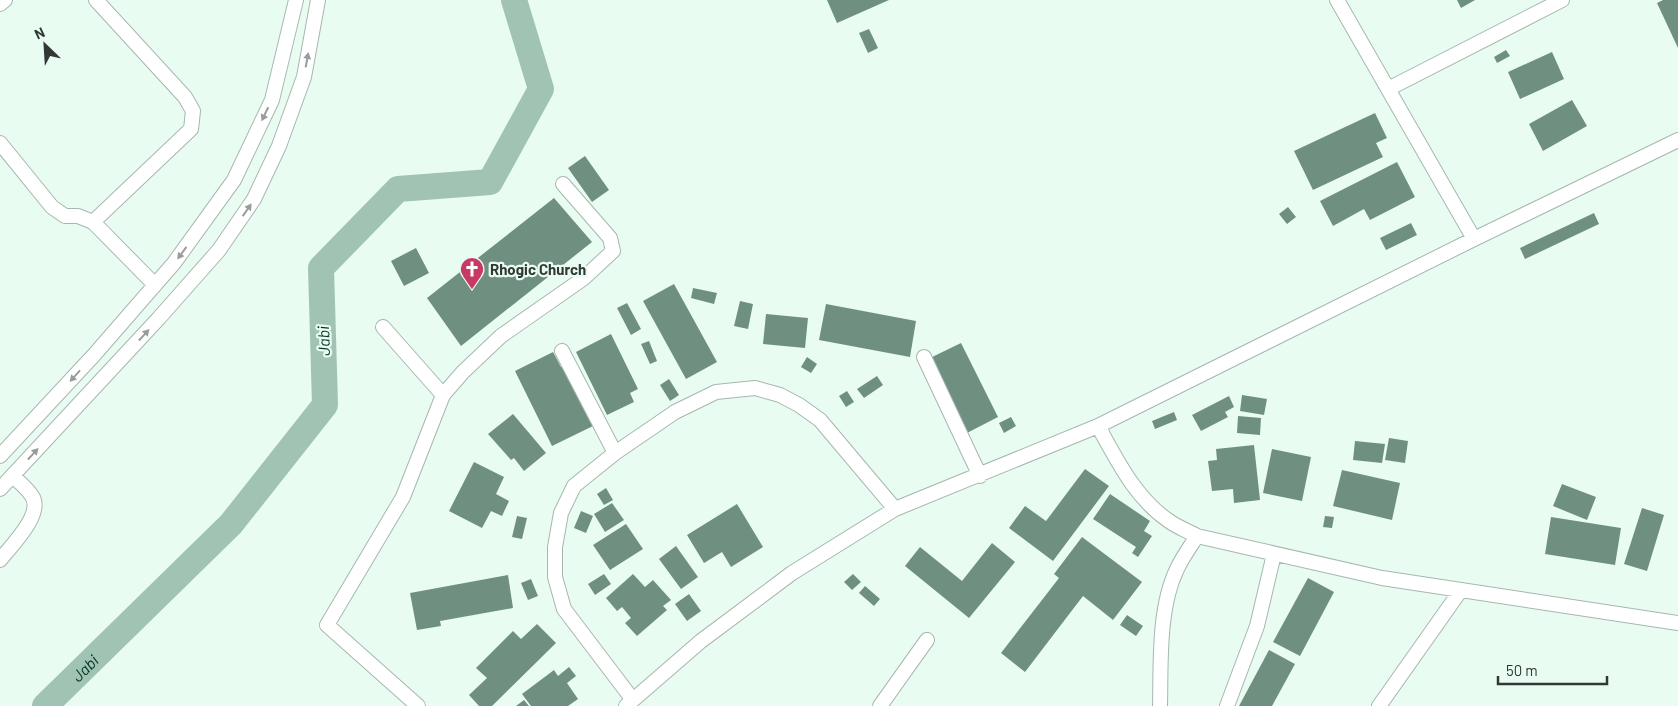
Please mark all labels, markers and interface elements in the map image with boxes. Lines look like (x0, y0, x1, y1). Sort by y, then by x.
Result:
north arrow (20, 20, 70, 70)
text: N (31, 23, 47, 42)
one-way arrow (304, 51, 312, 67)
one-way arrow (261, 107, 269, 121)
one-way arrow (242, 203, 252, 216)
one-way arrow (176, 246, 187, 259)
church icon: Rhogic Church (459, 256, 485, 290)
place label: Rhogic Church (490, 260, 586, 278)
water label: Jabi (313, 326, 333, 356)
one-way arrow (138, 329, 150, 341)
one-way arrow (70, 369, 81, 382)
one-way arrow (27, 448, 39, 460)
water label: Jabi (67, 650, 102, 685)
scale bar (1498, 654, 1607, 686)
text: 50 m (1506, 661, 1538, 679)

